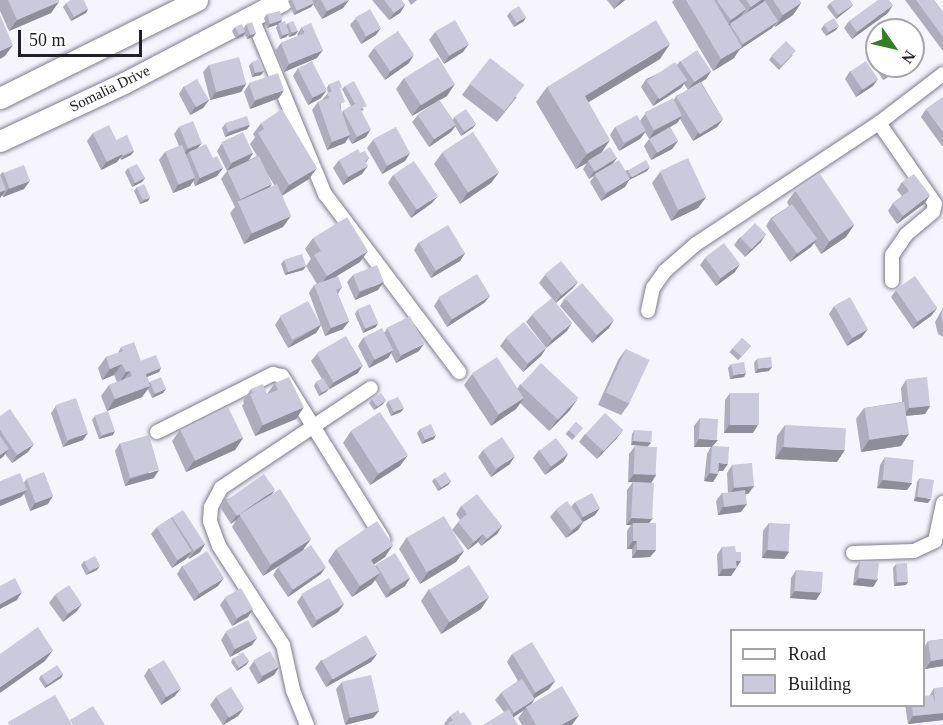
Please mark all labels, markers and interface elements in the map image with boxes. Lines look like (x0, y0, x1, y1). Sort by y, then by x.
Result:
scale bar (21, 18, 146, 56)
north arrow (865, 18, 925, 78)
text: 50 m (29, 30, 66, 50)
text: N (898, 48, 919, 67)
street label: Somalia Drive (67, 62, 153, 116)
legend (730, 629, 925, 707)
text: Road (788, 644, 826, 664)
text: Building (788, 674, 851, 694)

